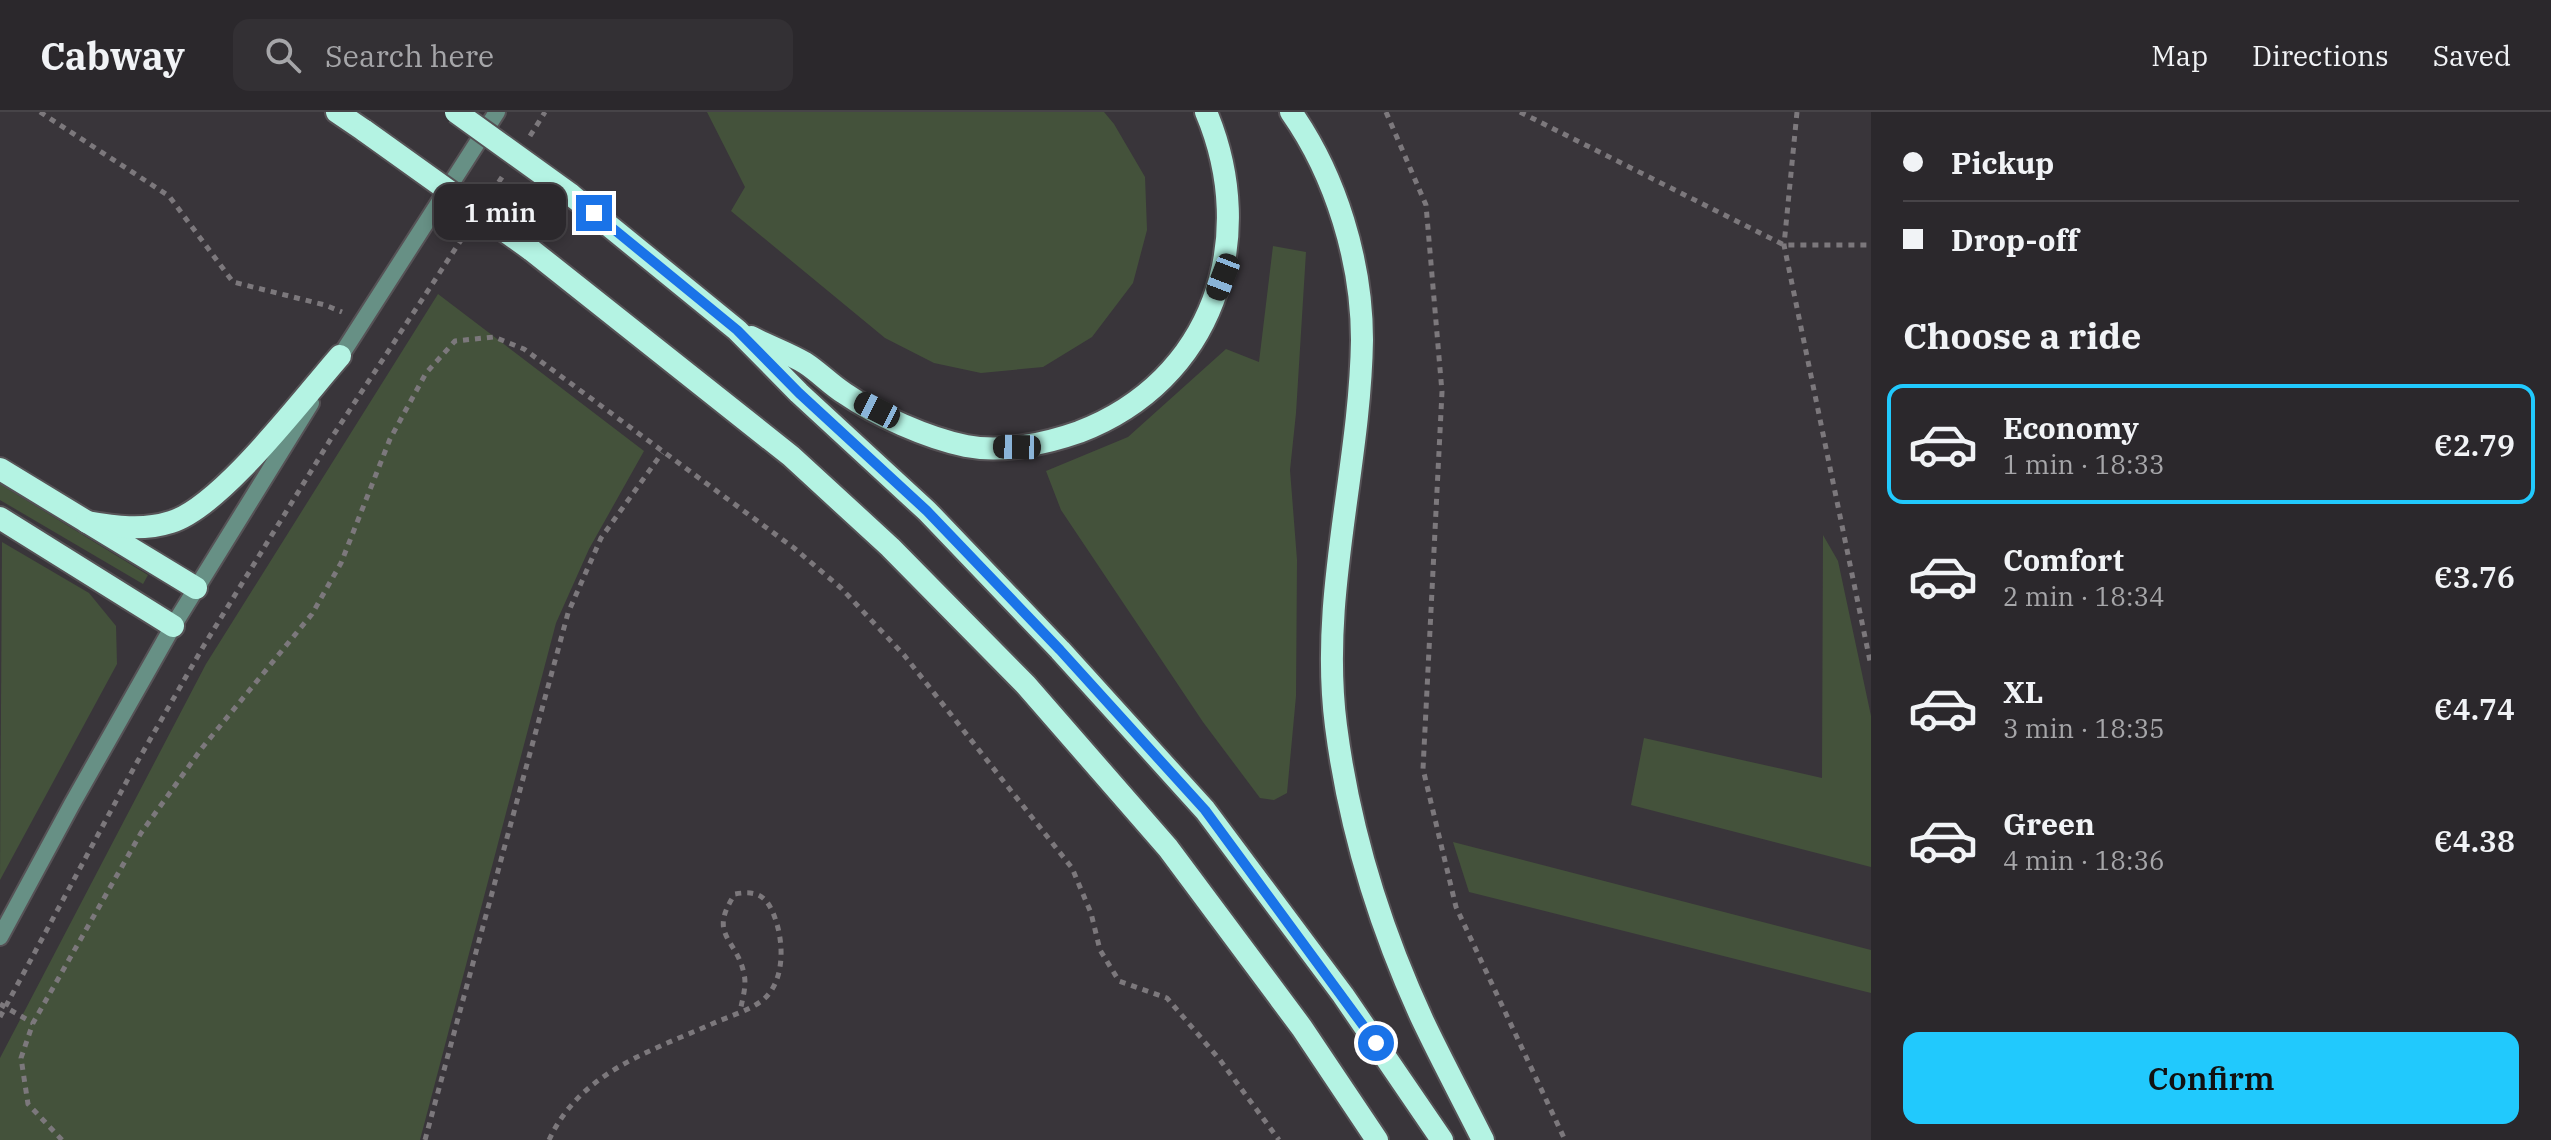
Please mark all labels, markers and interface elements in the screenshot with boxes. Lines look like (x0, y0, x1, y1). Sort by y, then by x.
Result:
search box (233, 19, 793, 91)
text: Cabway (40, 31, 185, 80)
icon: search (261, 33, 305, 77)
text: Search here (325, 36, 494, 75)
text: Map (2151, 37, 2208, 74)
text: Directions (2252, 37, 2389, 74)
text: Saved (2433, 37, 2511, 74)
text: Pickup (1951, 143, 2054, 182)
callout: 1 min (434, 185, 566, 241)
text: 1 min (464, 195, 536, 229)
route end (576, 195, 612, 231)
text: Drop-off (1951, 220, 2079, 259)
car (1203, 250, 1243, 304)
text: Choose a ride (1903, 312, 2142, 359)
car (850, 388, 904, 432)
icon: car (1907, 408, 1979, 480)
text: Economy (2003, 408, 2139, 447)
text: €2.79 (2434, 425, 2515, 464)
car (993, 435, 1041, 459)
text: 1 min · 18:33 (2003, 447, 2165, 481)
icon: car (1907, 540, 1979, 612)
text: Comfort (2003, 540, 2124, 579)
text: €3.76 (2434, 557, 2515, 596)
text: 2 min · 18:34 (2003, 579, 2165, 613)
icon: car (1907, 672, 1979, 744)
text: XL (2003, 672, 2043, 711)
text: €4.74 (2434, 689, 2515, 728)
text: 3 min · 18:35 (2003, 711, 2165, 745)
icon: car (1907, 804, 1979, 876)
text: Green (2003, 804, 2095, 843)
text: €4.38 (2434, 821, 2515, 860)
text: 4 min · 18:36 (2003, 843, 2165, 877)
route start (1358, 1025, 1394, 1061)
button: Confirm (1903, 1032, 2519, 1124)

